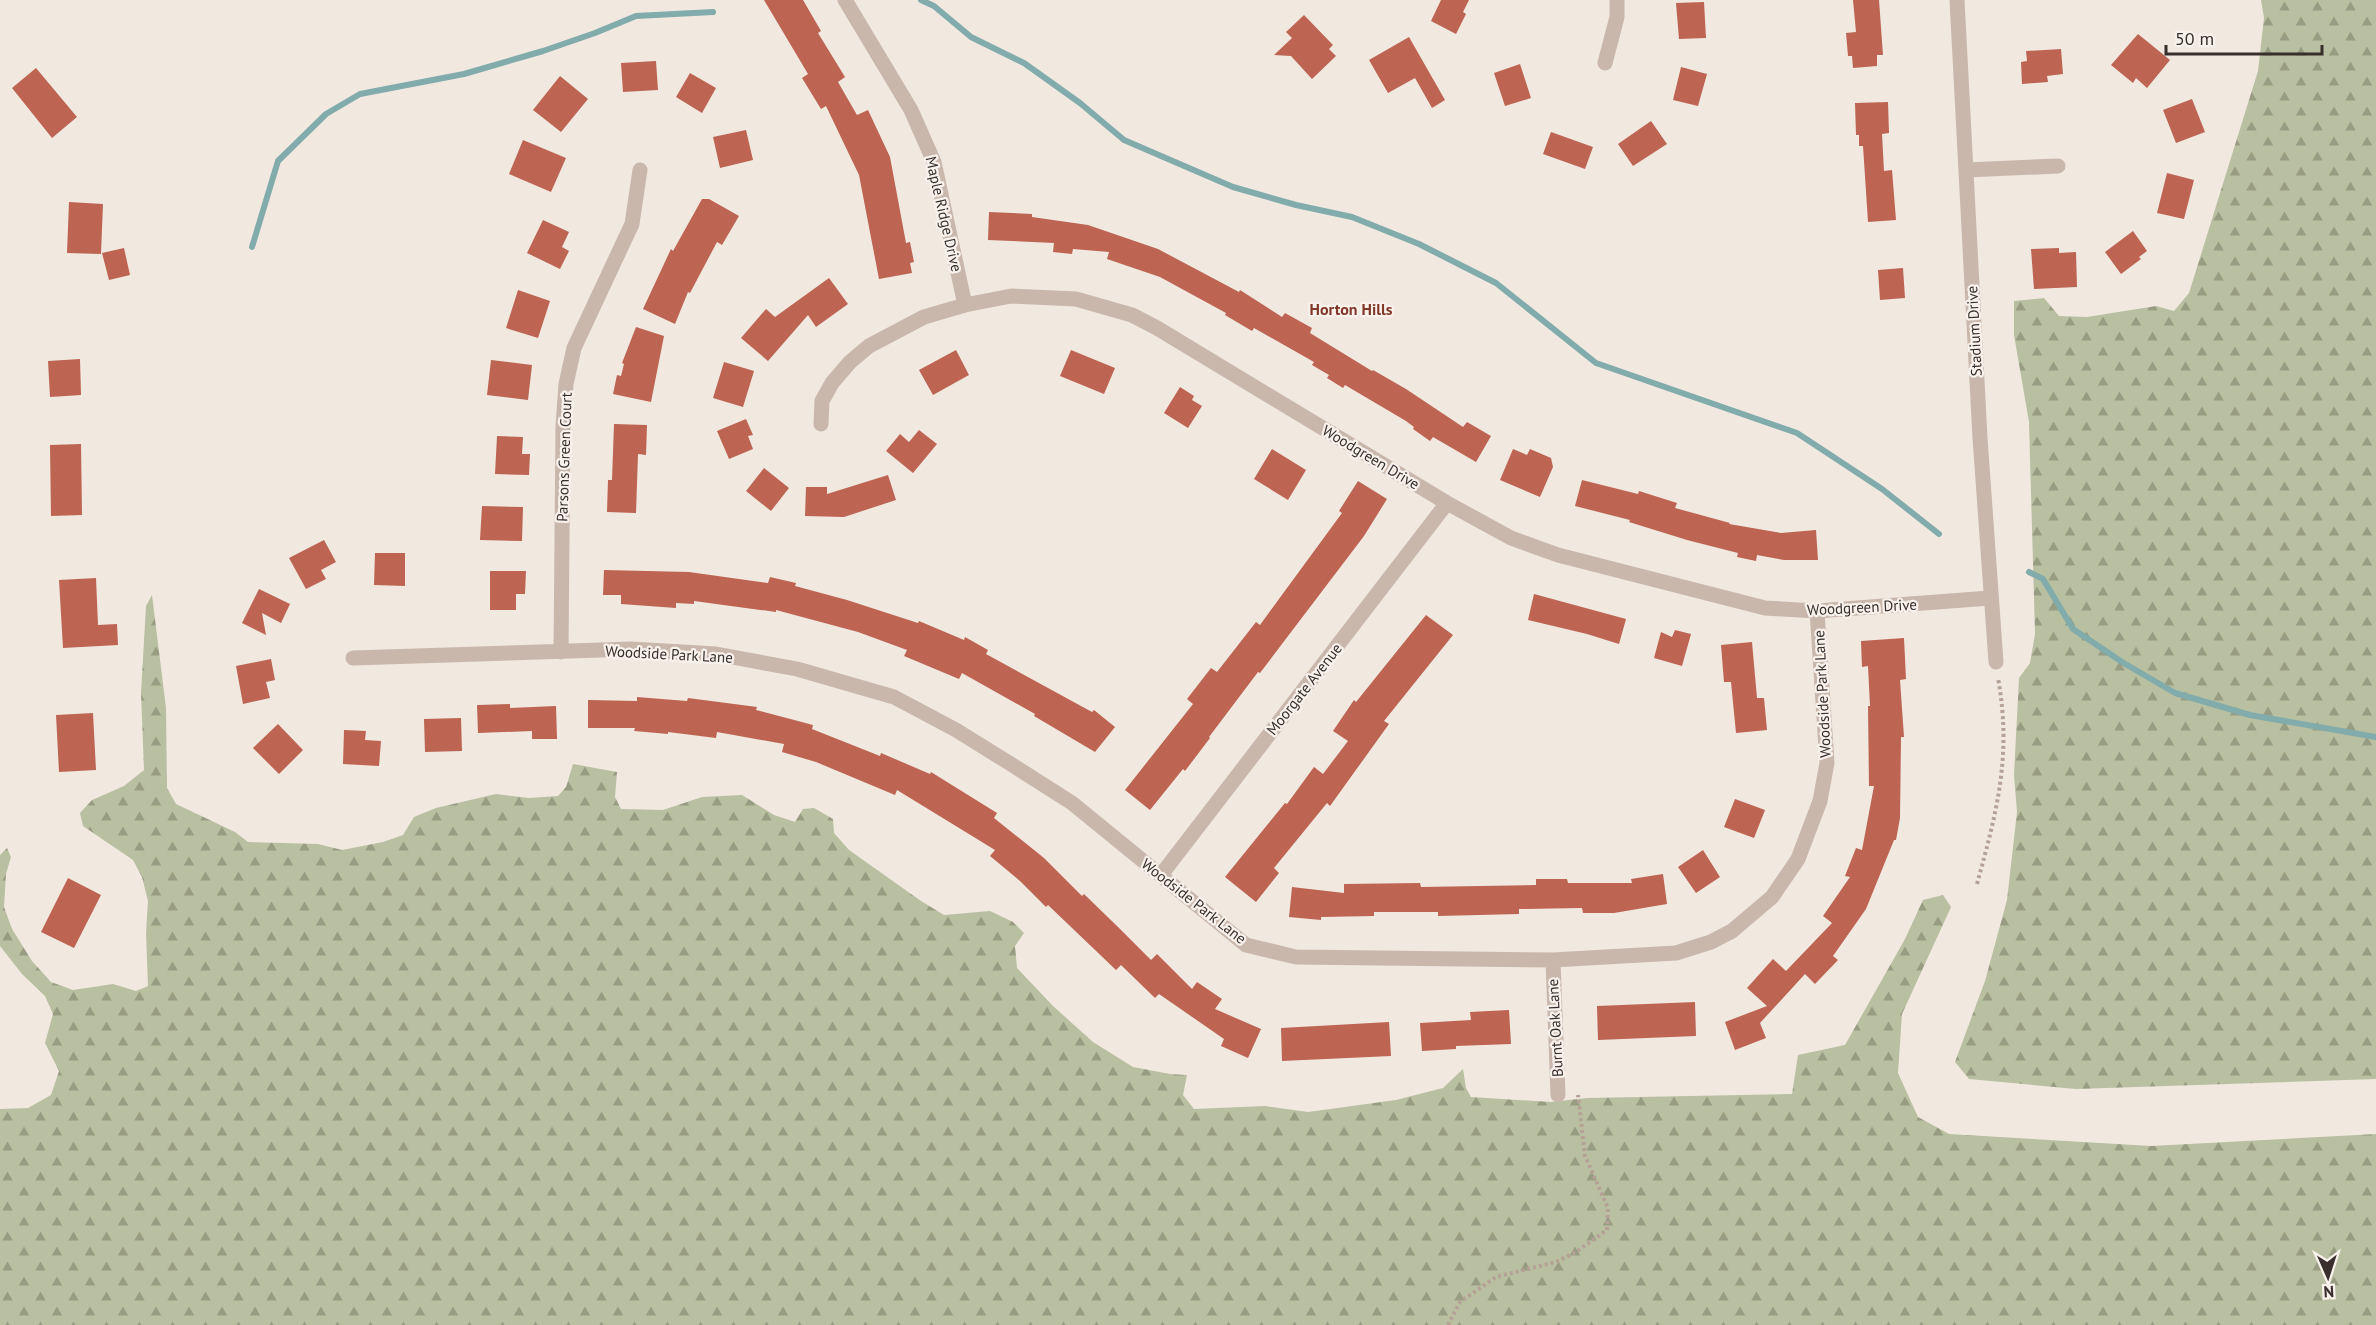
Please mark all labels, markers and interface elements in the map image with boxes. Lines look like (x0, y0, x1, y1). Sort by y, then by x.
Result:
scale bar (2166, 18, 2322, 56)
text: 50 m (2175, 27, 2214, 50)
street label: Maple Ridge Drive (921, 154, 967, 274)
street label: Stadium Drive (1962, 285, 1986, 377)
district label: Horton Hills (1310, 299, 1393, 319)
street label: Parsons Green Court (552, 392, 576, 522)
street label: Woodgreen Drive (1319, 421, 1423, 493)
street label: Woodgreen Drive (1807, 595, 1917, 619)
street label: Woodside Park Lane (1809, 630, 1835, 758)
street label: Moorgate Avenue (1262, 639, 1346, 739)
street label: Woodside Park Lane (605, 641, 733, 667)
street label: Woodside Park Lane (1138, 854, 1250, 948)
street label: Burnt Oak Lane (1543, 978, 1567, 1078)
north arrow (2298, 1247, 2358, 1307)
text: N (2323, 1282, 2335, 1302)

